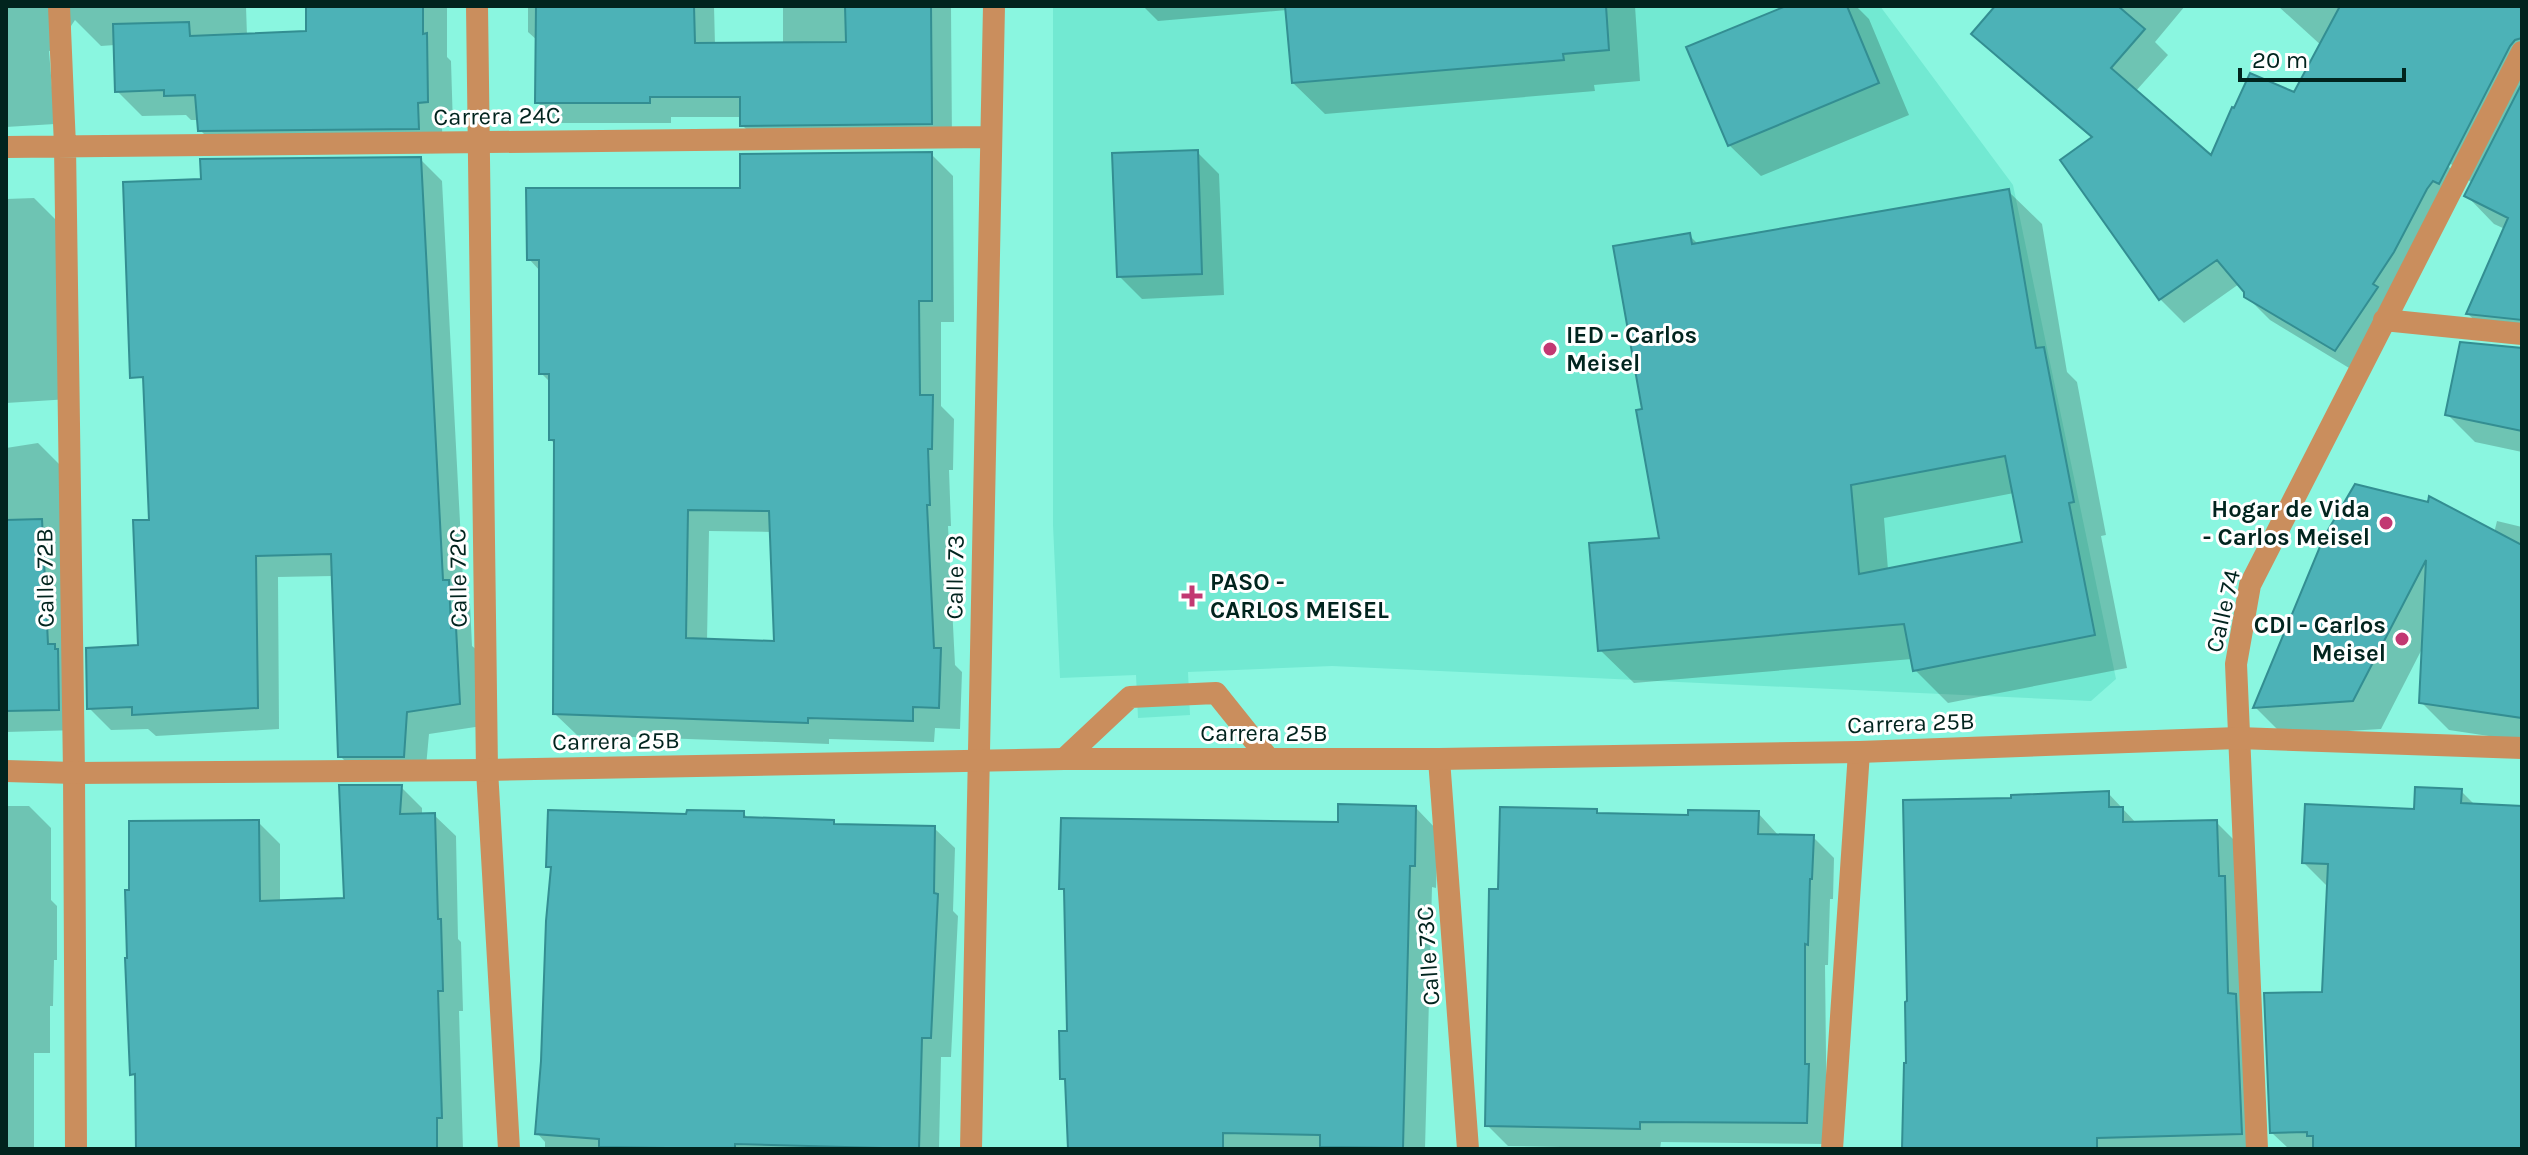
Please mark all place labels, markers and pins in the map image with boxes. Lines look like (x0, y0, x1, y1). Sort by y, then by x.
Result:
place label: IED - Carlos Meisel (1566, 321, 1697, 377)
marker: IED - Carlos Meisel (1541, 340, 1559, 358)
place label: Hogar de Vida - Carlos Meisel (2202, 495, 2370, 551)
marker: Hogar de Vida - Carlos Meisel (2377, 514, 2395, 532)
place label: PASO - CARLOS MEISEL (1210, 568, 1389, 624)
marker: PASO - CARLOS MEISEL (1181, 585, 1203, 607)
place label: CDI - Carlos Meisel (2254, 611, 2386, 667)
marker: CDI - Carlos Meisel (2393, 630, 2411, 648)

